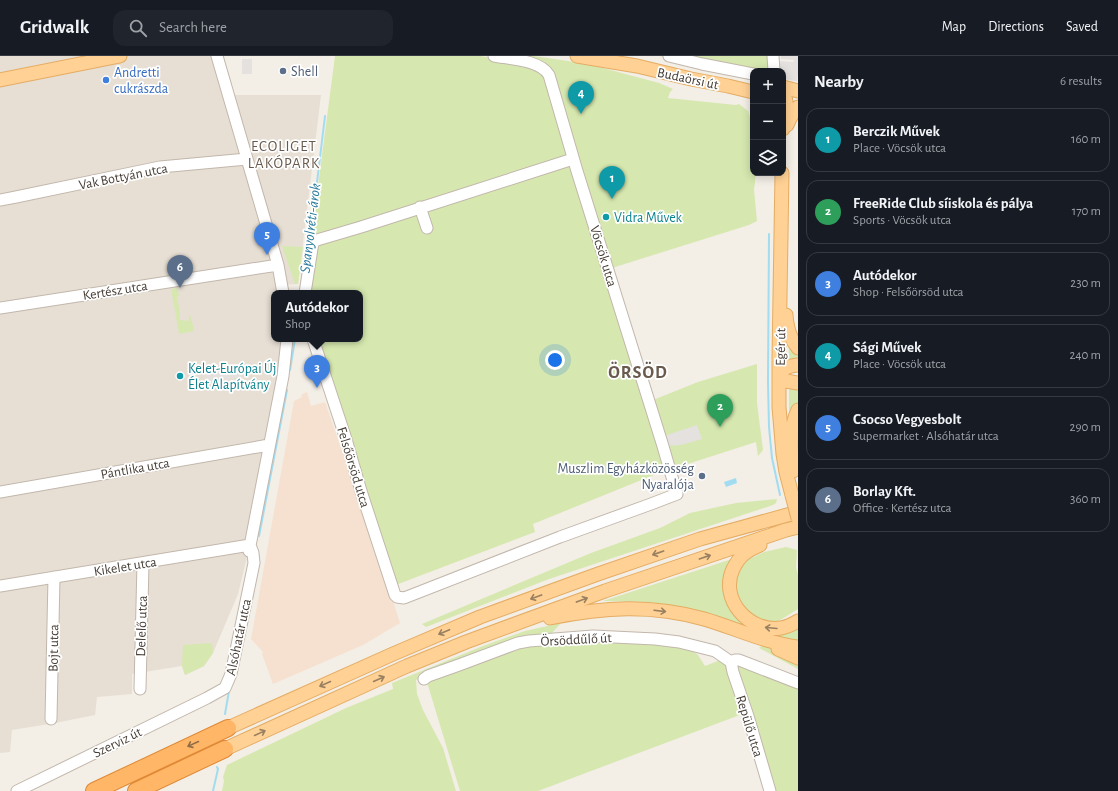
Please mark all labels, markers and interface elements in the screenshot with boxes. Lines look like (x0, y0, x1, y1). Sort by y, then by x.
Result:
search box (113, 10, 393, 46)
icon: search (127, 17, 149, 39)
text: Gridwalk (20, 18, 89, 37)
text: Search here (159, 20, 227, 35)
text: Map (942, 20, 966, 34)
text: Directions (988, 20, 1044, 34)
text: Saved (1066, 20, 1098, 34)
place label: Shell (291, 65, 318, 79)
place label: Andretti cukrászda (114, 66, 169, 96)
marker: Shell (278, 66, 288, 76)
street label: Budaörsi út (656, 66, 720, 92)
map controls (750, 68, 786, 176)
button: + (750, 68, 786, 104)
text: Nearby (814, 73, 864, 90)
marker: Andretti cukrászda (101, 75, 111, 85)
text: 6 results (1060, 75, 1102, 88)
pin: 4 (568, 81, 594, 114)
button: − (750, 104, 786, 140)
text: Berczik Művek (853, 124, 940, 139)
text: 1 (826, 133, 830, 146)
text: 160 m (1071, 133, 1101, 146)
district label: ECOLIGET LAKÓPARK (248, 139, 320, 171)
button: layers (750, 140, 786, 176)
text: Place · Vöcsök utca (853, 142, 946, 155)
street label: Vak Bottyán utca (78, 161, 169, 192)
pin: 1 (599, 166, 625, 199)
water label: Spanyolréti-árok (298, 182, 323, 274)
text: FreeRide Club síiskola és pálya (853, 196, 1033, 211)
text: 2 (825, 205, 831, 218)
text: 170 m (1072, 205, 1101, 218)
place label: Vidra Művek (614, 211, 683, 225)
marker: Vidra Művek (601, 212, 611, 222)
text: Sports · Vöcsök utca (853, 214, 951, 227)
pin: 5 (254, 222, 280, 255)
street label: Vöcsök utca (587, 224, 619, 289)
pin: 6 (167, 255, 193, 288)
text: Autódekor (853, 268, 917, 283)
text: 3 (825, 277, 831, 290)
text: 230 m (1070, 277, 1101, 290)
street label: Kertész utca (82, 279, 149, 303)
text: Shop · Felsőörsöd utca (853, 286, 964, 299)
popup (271, 290, 363, 342)
text: Autódekor (285, 300, 349, 315)
text: Shop (285, 318, 311, 331)
street label: Egér út (774, 327, 788, 366)
text: Sági Művek (853, 340, 922, 355)
text: 4 (825, 349, 831, 362)
text: 240 m (1069, 349, 1101, 362)
your location (545, 350, 565, 370)
pin: 3 (304, 355, 330, 388)
text: Place · Vöcsök utca (853, 358, 946, 371)
place label: Kelet-Európai Új Élet Alapítvány (188, 359, 276, 392)
district label: ÖRSÖD (608, 361, 668, 382)
marker: Kelet-Európai Új Élet Alapítvány (175, 371, 185, 381)
pin: 2 (707, 394, 733, 427)
text: Csocso Vegyesbolt (853, 412, 961, 427)
text: 5 (825, 421, 831, 434)
text: 290 m (1070, 421, 1101, 434)
street label: Felsőörsöd utca (334, 425, 372, 510)
text: Supermarket · Alsóhatár utca (853, 430, 999, 443)
street label: Pántlika utca (100, 456, 171, 482)
place label: Muszlim Egyházközösség Nyaralója (558, 462, 695, 492)
marker: Muszlim Egyházközösség Nyaralója (697, 471, 707, 481)
text: Borlay Kft. (853, 484, 916, 499)
text: 6 (825, 493, 831, 506)
text: 360 m (1070, 493, 1101, 506)
text: Office · Kertész utca (853, 502, 951, 515)
one-way arrow (652, 550, 665, 557)
one-way arrow (698, 553, 711, 560)
street label: Kikelet utca (93, 555, 158, 579)
one-way arrow (530, 593, 542, 601)
street label: Delelő utca (134, 595, 150, 657)
one-way arrow (575, 595, 587, 603)
street label: Alsóhatár utca (224, 597, 254, 677)
one-way arrow (653, 607, 666, 614)
street label: Bojt utca (47, 623, 61, 672)
one-way arrow (765, 624, 778, 631)
street label: Örsöddűlő út (540, 628, 613, 649)
one-way arrow (439, 629, 451, 637)
one-way arrow (372, 675, 384, 682)
one-way arrow (320, 681, 332, 688)
street label: Repülő utca (733, 694, 765, 759)
street label: Szerviz út (91, 725, 144, 761)
one-way arrow (254, 729, 266, 736)
one-way arrow (188, 741, 200, 748)

